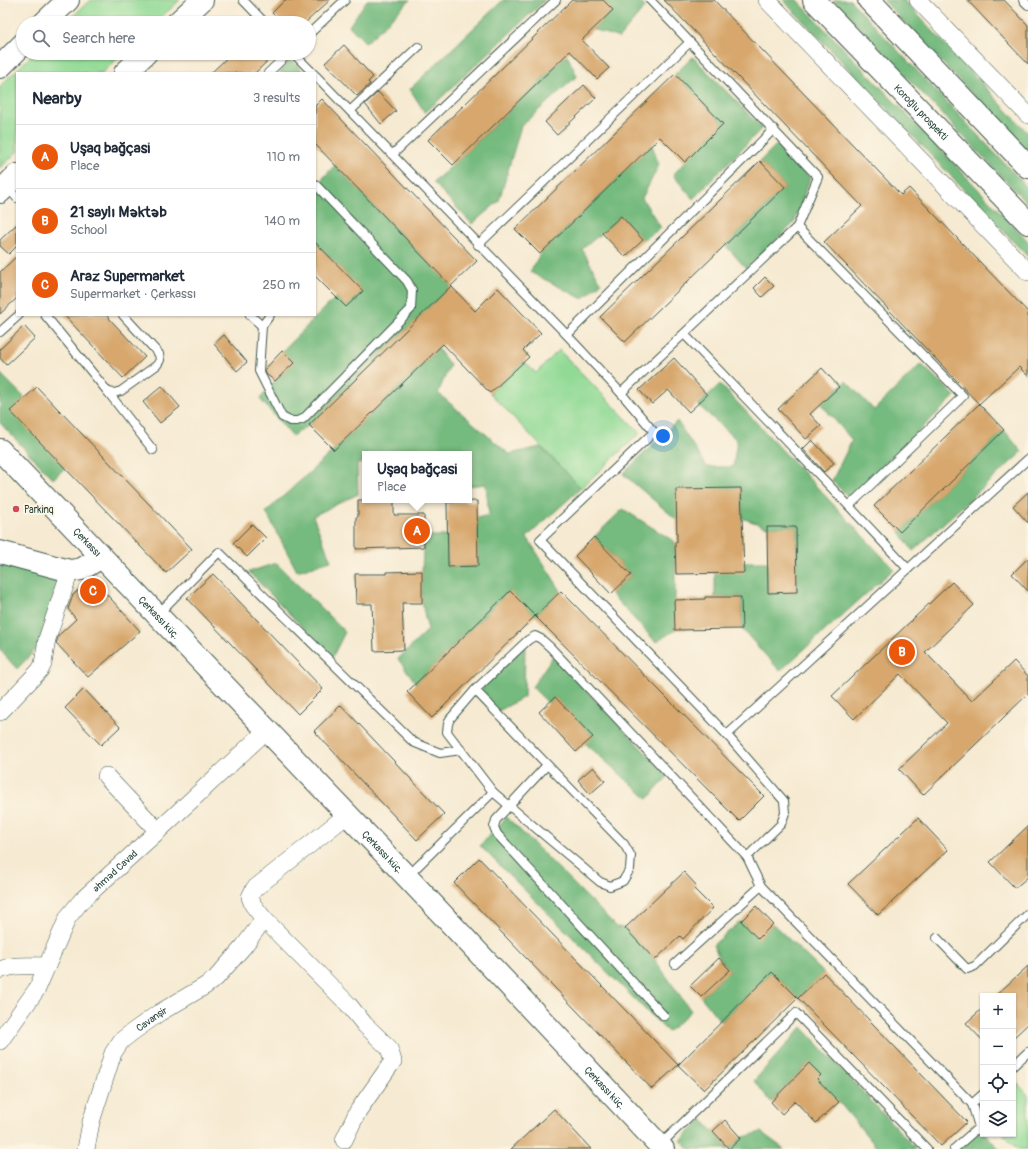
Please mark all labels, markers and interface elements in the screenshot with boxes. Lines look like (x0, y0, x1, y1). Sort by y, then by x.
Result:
search box (16, 16, 316, 60)
icon: search (30, 27, 52, 49)
text: Search here (62, 29, 135, 48)
street label: Koroğlu prospekti (891, 82, 950, 143)
text: Nearby (32, 88, 81, 109)
text: 3 results (253, 90, 300, 106)
text: Uşaq bağçasi (70, 139, 150, 158)
text: A (41, 149, 49, 165)
text: 110 m (267, 149, 300, 165)
text: Place (70, 158, 99, 174)
text: 21 saylı Məktəb (70, 203, 167, 222)
text: B (41, 213, 49, 229)
text: 140 m (264, 213, 300, 229)
text: School (70, 222, 107, 238)
text: Araz Supermarket (70, 267, 185, 286)
text: C (41, 277, 49, 293)
text: 250 m (262, 277, 300, 293)
text: Supermarket · Çerkassı (70, 286, 196, 302)
your location (653, 426, 673, 446)
popup (362, 451, 472, 503)
text: Uşaq bağçasi (377, 460, 457, 479)
text: Place (377, 479, 406, 495)
marker: Parkinq (11, 504, 21, 514)
place label: Parkinq (24, 504, 54, 516)
pin: A (404, 516, 430, 546)
street label: Çerkassı (70, 526, 103, 560)
pin: C (80, 576, 106, 606)
street label: Çerkassı küç. (136, 594, 182, 642)
pin: B (889, 637, 915, 667)
street label: Çerkassı küç. (359, 829, 405, 876)
street label: Əhməd Cavad (90, 848, 140, 895)
map controls (980, 993, 1016, 1137)
button: + (980, 993, 1016, 1029)
street label: Cavanşir (134, 1004, 170, 1034)
button: − (980, 1029, 1016, 1065)
street label: Çerkassı küç. (581, 1064, 627, 1112)
button: locate (980, 1065, 1016, 1101)
button: layers (980, 1101, 1016, 1137)

